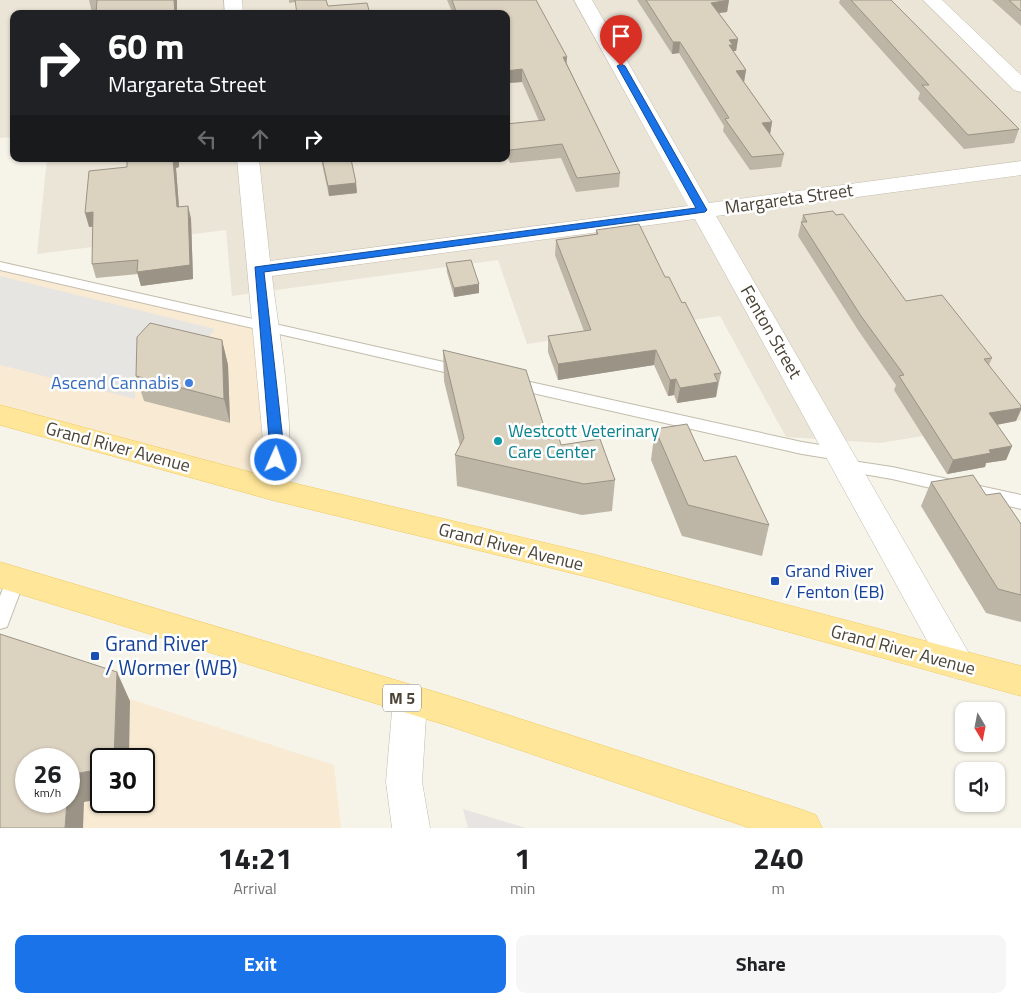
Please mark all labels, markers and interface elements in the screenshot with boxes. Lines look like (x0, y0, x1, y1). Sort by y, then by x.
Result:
pin (600, 15, 642, 66)
text: 60 m (108, 19, 184, 73)
icon: arrive (607, 22, 635, 50)
icon: right (25, 30, 90, 95)
text: Margareta Street (108, 67, 266, 101)
icon: left (193, 125, 221, 153)
icon: ahead (246, 125, 274, 153)
icon: right (299, 125, 327, 153)
street label: Margareta Street (723, 176, 856, 221)
street label: Fenton Street (734, 280, 809, 384)
place label: Ascend Cannabis (51, 369, 179, 396)
marker: Ascend Cannabis (183, 377, 195, 389)
street label: Grand River Avenue (43, 414, 193, 479)
place label: Westcott Veterinary Care Center (508, 417, 660, 465)
position arrow (249, 433, 301, 485)
marker: Westcott Veterinary Care Center (492, 435, 504, 447)
street label: Grand River Avenue (436, 515, 586, 578)
place label: Grand River / Fenton (EB) (785, 557, 884, 605)
marker: Grand River / Fenton (EB) (769, 575, 781, 587)
street label: Grand River Avenue (828, 617, 978, 682)
place label: Grand River / Wormer (WB) (105, 627, 238, 683)
marker: Grand River / Wormer (WB) (89, 650, 101, 662)
road number: M 5 (383, 684, 421, 711)
north arrow (955, 702, 1005, 752)
map controls (955, 702, 1005, 812)
speed limit sign: 30 (90, 748, 155, 813)
text: 26 (33, 755, 62, 793)
button: sound (955, 762, 1005, 812)
text: km/h (34, 783, 61, 802)
text: 14:21 (218, 835, 292, 881)
text: 1 (514, 835, 531, 881)
text: 240 (753, 835, 803, 881)
text: Arrival (233, 876, 277, 900)
text: min (510, 876, 535, 900)
text: m (772, 876, 785, 900)
button: Exit (15, 935, 506, 993)
button: Share (516, 935, 1006, 993)

